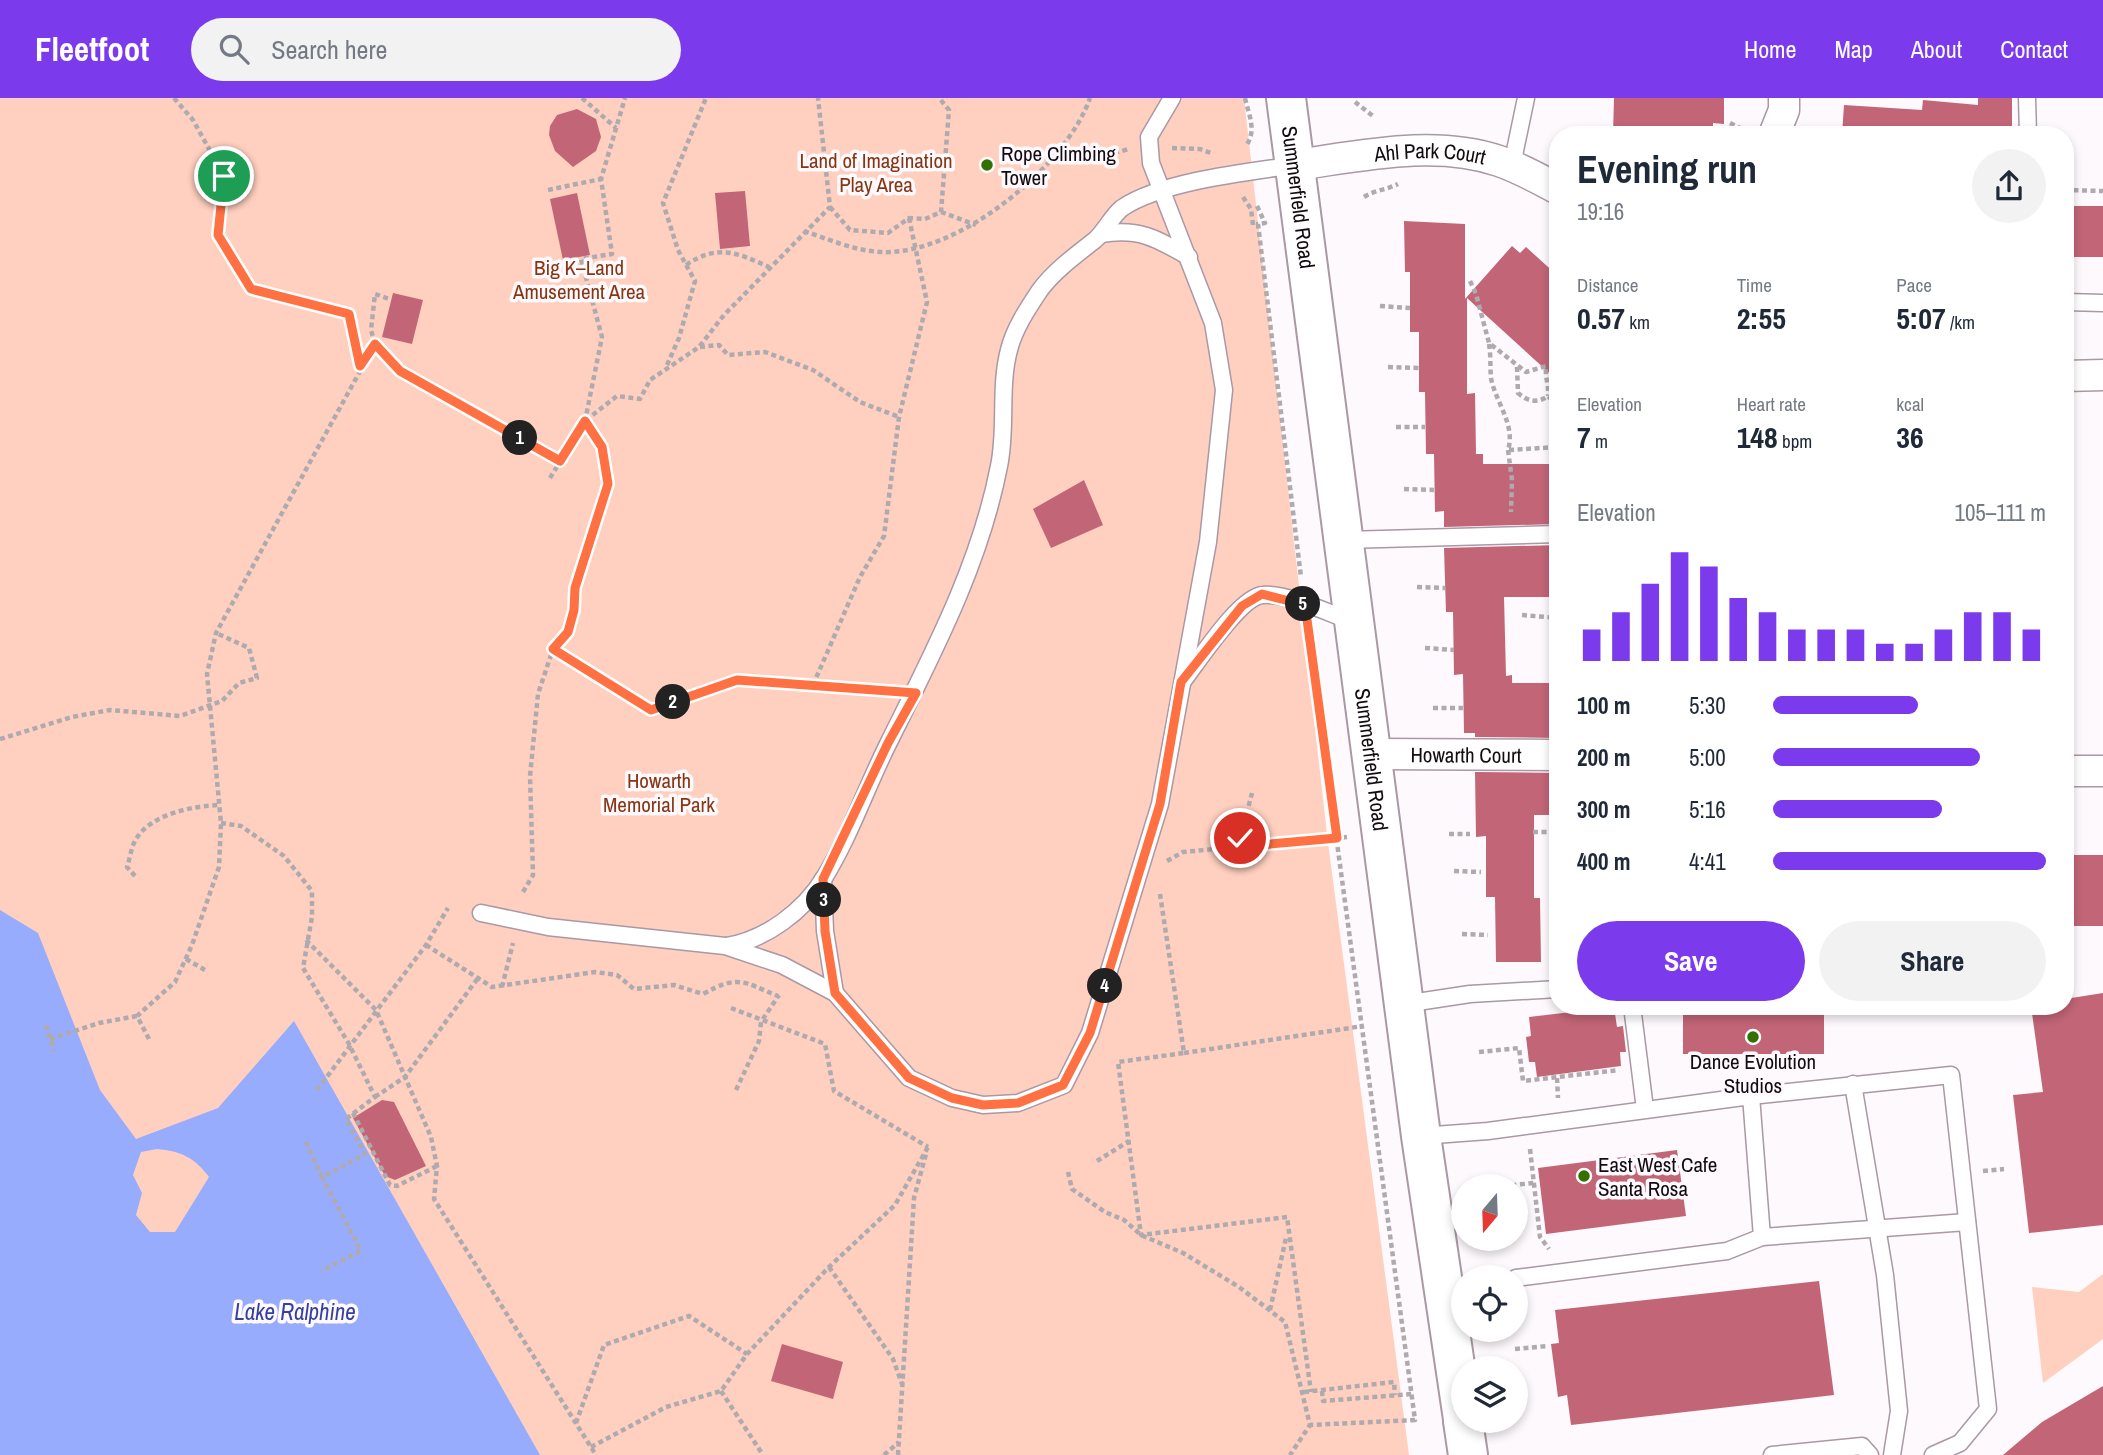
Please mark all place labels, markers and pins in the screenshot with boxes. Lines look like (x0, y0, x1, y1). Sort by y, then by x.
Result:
place label: Rope Climbing Tower (1001, 139, 1116, 192)
pin (194, 146, 254, 206)
marker: Rope Climbing Tower (979, 157, 995, 173)
pin: 1 (503, 420, 538, 456)
pin: 5 (1286, 587, 1320, 622)
pin: 2 (656, 684, 690, 720)
pin (1210, 808, 1270, 868)
pin: 3 (806, 882, 842, 918)
pin: 4 (1088, 968, 1122, 1004)
marker: Dance Evolution Studios (1745, 1029, 1761, 1045)
place label: Dance Evolution Studios (1690, 1047, 1816, 1100)
place label: East West Cafe Santa Rosa (1598, 1150, 1717, 1203)
marker: East West Cafe Santa Rosa (1576, 1168, 1592, 1184)

